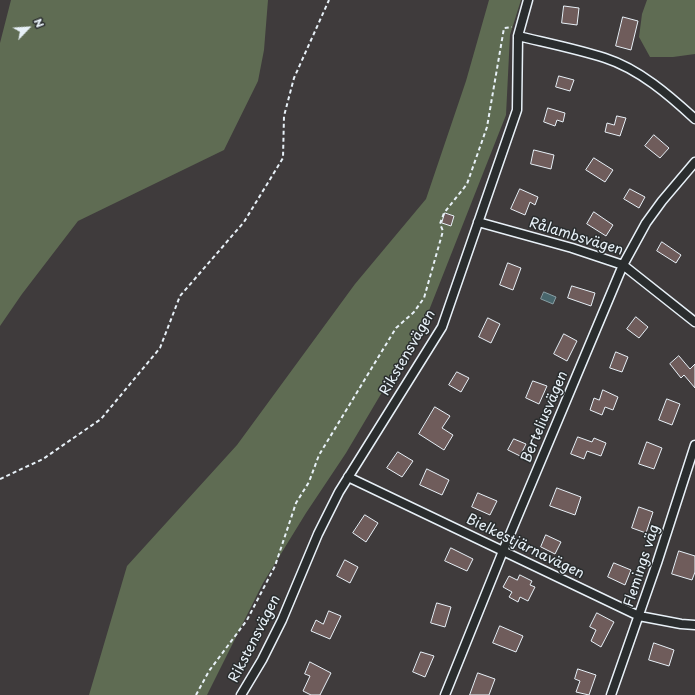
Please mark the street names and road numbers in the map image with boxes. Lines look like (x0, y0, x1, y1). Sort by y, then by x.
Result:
street label: Rålambsvägen (527, 215, 625, 259)
street label: Rikstensvägen (377, 307, 439, 399)
street label: Berteliusvägen (518, 369, 572, 465)
street label: Bielkestjärnavägen (463, 511, 587, 583)
street label: Flemings väg (621, 523, 663, 609)
street label: Rikstensvägen (226, 592, 284, 686)

